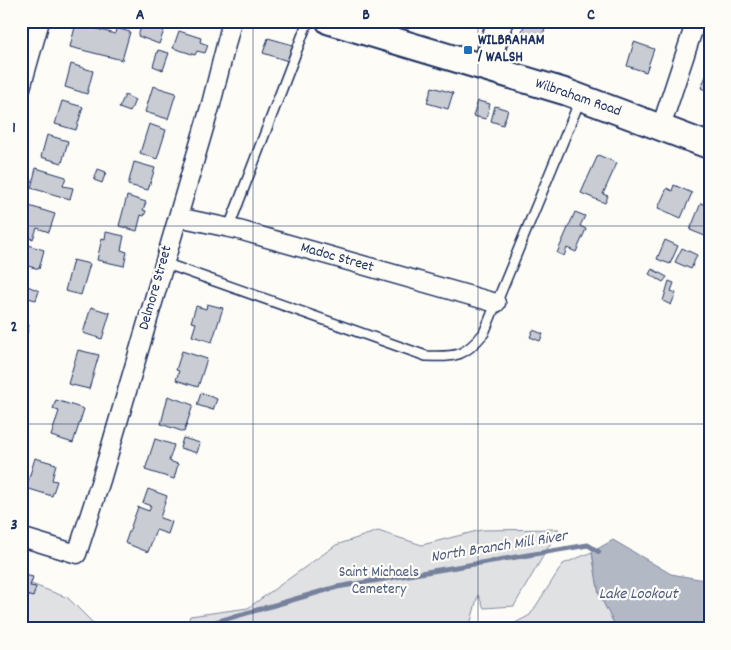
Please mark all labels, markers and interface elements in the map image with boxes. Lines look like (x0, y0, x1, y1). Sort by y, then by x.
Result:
text: A (136, 4, 145, 27)
text: B (362, 4, 370, 27)
text: C (587, 4, 595, 27)
place label: WILBRAHAM / WALSH (477, 30, 545, 69)
marker: WILBRAHAM / WALSH (462, 44, 474, 56)
street label: Wilbraham Road (532, 73, 624, 123)
text: 1 (12, 117, 16, 140)
street label: Madoc Street (298, 237, 377, 279)
street label: Delmore Street (133, 243, 179, 333)
text: 2 (11, 316, 18, 339)
text: 3 (10, 514, 18, 537)
water label: North Branch Mill River (429, 525, 571, 569)
park label: Saint Michaels Cemetery (339, 562, 419, 601)
water label: Lake Lookout (599, 583, 679, 606)

